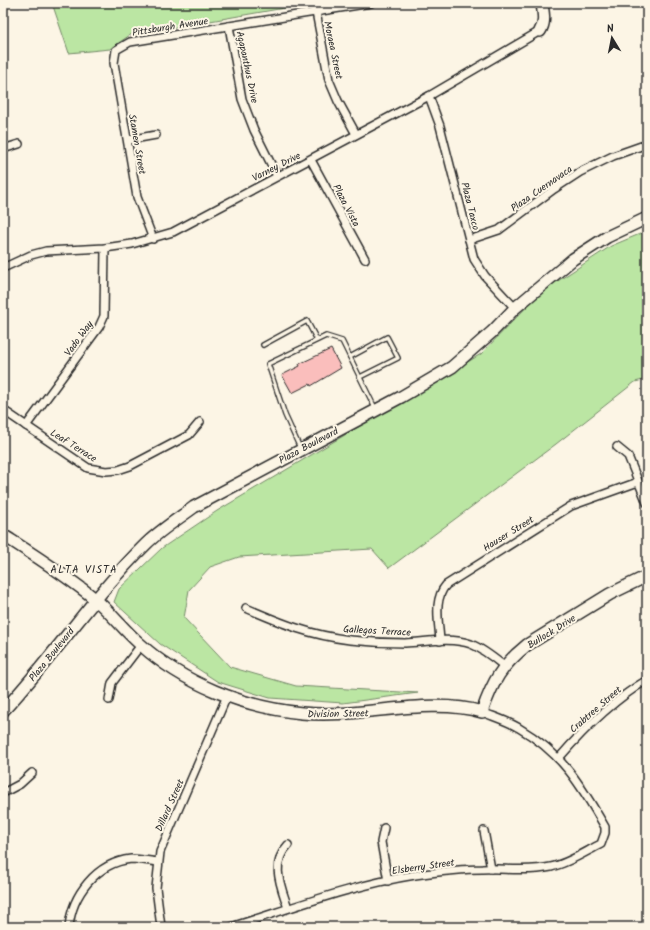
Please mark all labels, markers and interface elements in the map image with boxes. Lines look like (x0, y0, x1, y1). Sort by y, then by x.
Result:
street label: Pittsburgh Avenue (131, 13, 210, 41)
north arrow (592, 18, 632, 58)
street label: Moraea Street (319, 20, 347, 81)
text: N (605, 20, 615, 39)
street label: Agapanthus Drive (232, 30, 263, 105)
street label: Stamen Street (124, 113, 150, 176)
street label: Varney Drive (249, 148, 304, 186)
street label: Plaza Cuernavaca (507, 161, 576, 216)
street label: Plaza Vista (328, 181, 364, 230)
street label: Plaza Taxco (456, 181, 484, 232)
street label: Vado Way (60, 317, 97, 360)
street label: Plaza Boulevard (276, 423, 342, 468)
street label: Leaf Terrace (47, 425, 100, 467)
street label: Hauser Street (480, 512, 537, 556)
district label: ALTA VISTA (50, 561, 118, 579)
street label: Bullock Drive (524, 610, 579, 653)
street label: Gallegos Terrace (343, 621, 412, 641)
street label: Plaza Boulevard (25, 623, 79, 685)
street label: Crabtree Street (566, 682, 625, 737)
street label: Division Street (307, 705, 369, 723)
street label: Dillard Street (151, 776, 189, 834)
street label: Elsberry Street (391, 855, 456, 879)

